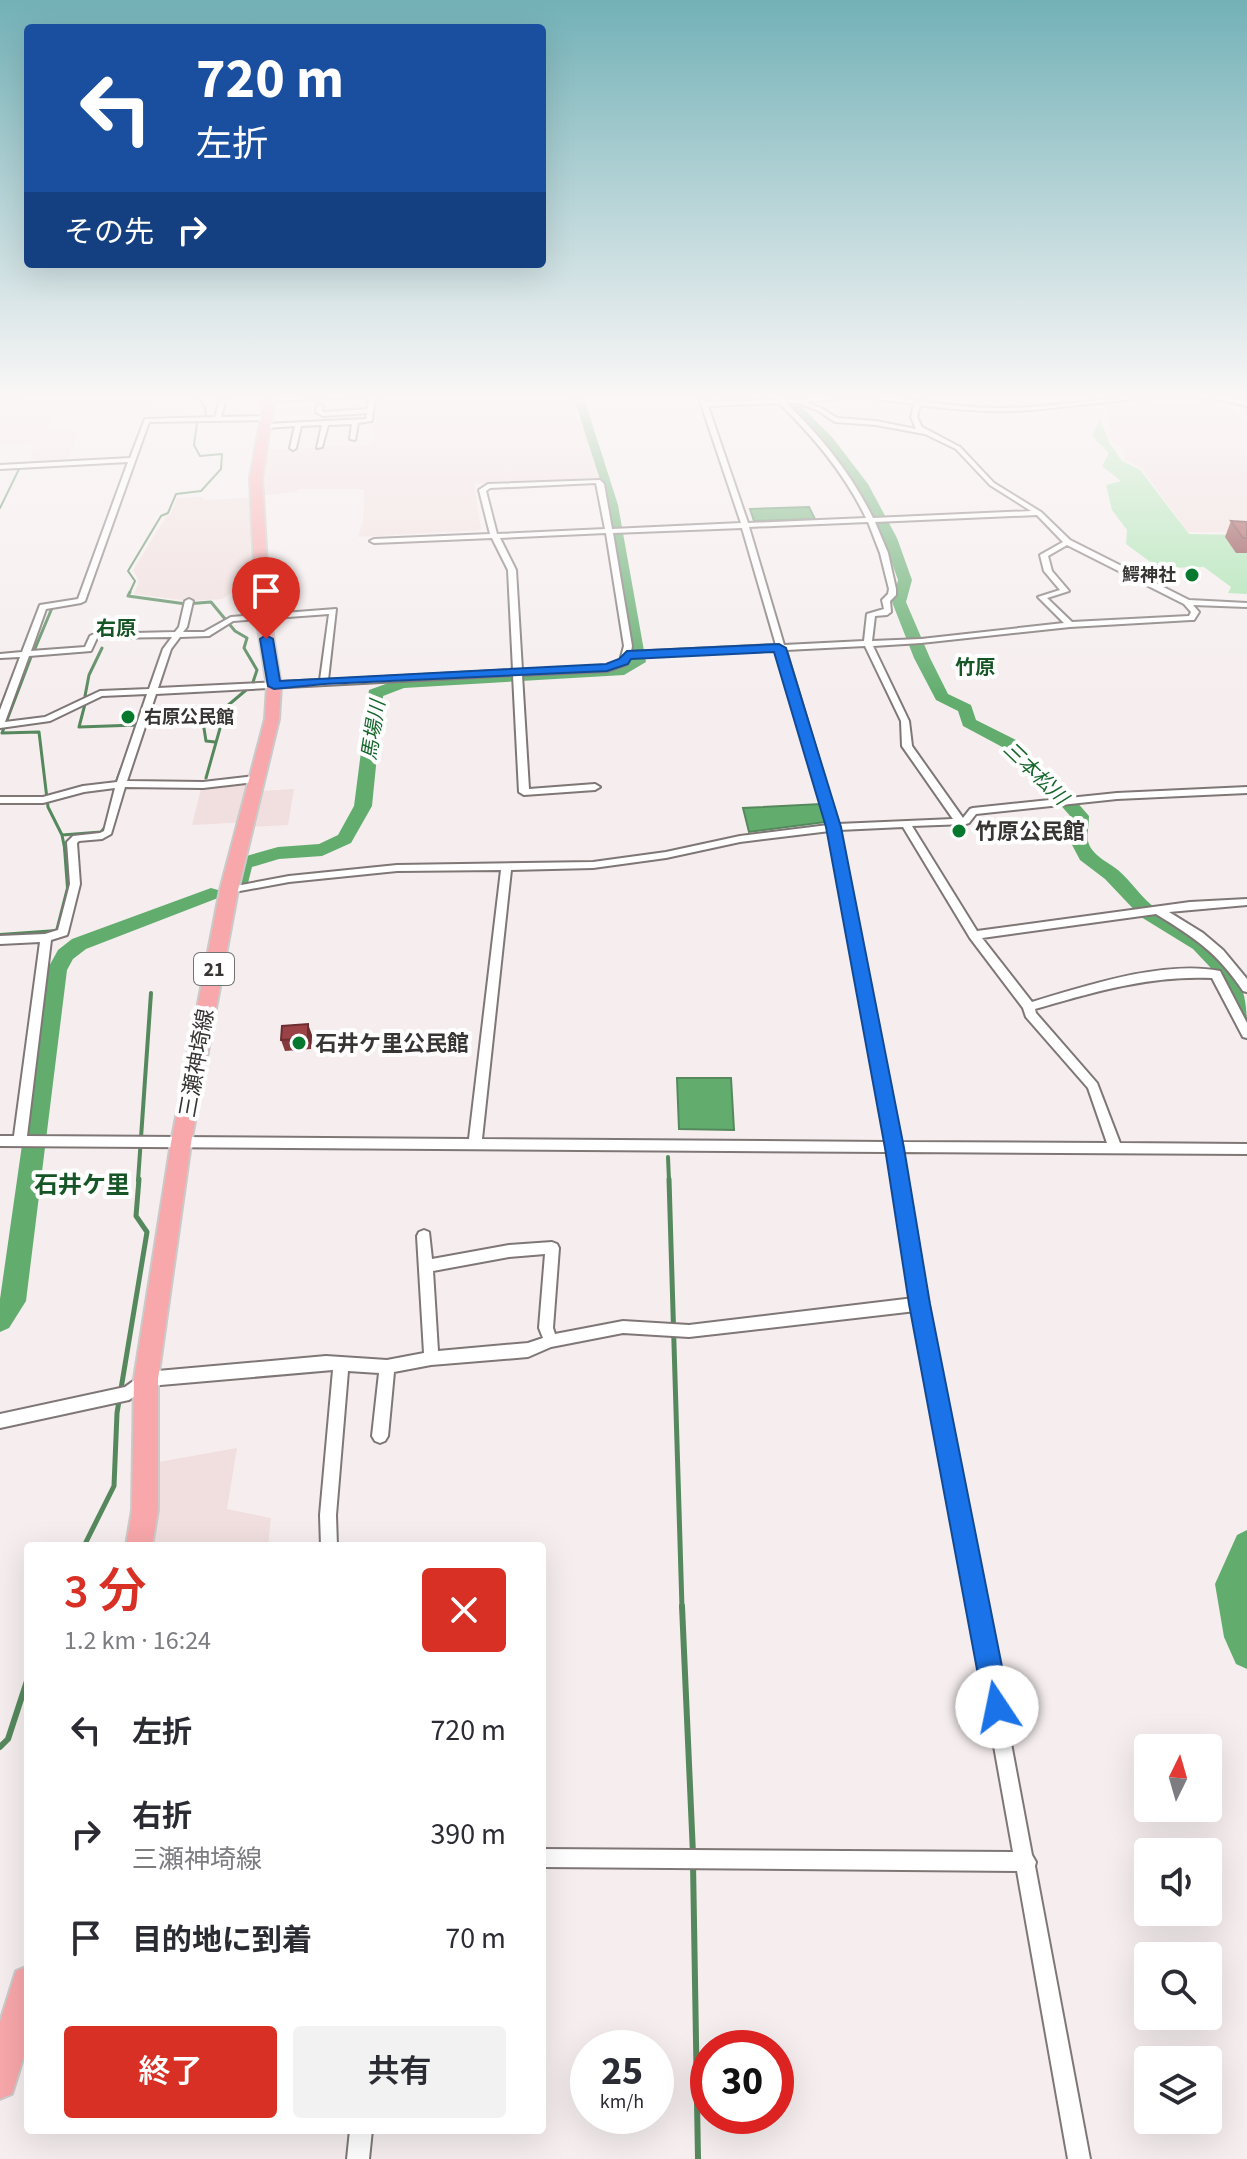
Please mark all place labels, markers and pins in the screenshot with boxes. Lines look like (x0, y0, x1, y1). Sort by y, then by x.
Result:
pin (232, 557, 300, 639)
place label: 鰐神社 (1122, 563, 1176, 588)
marker: 鰐神社 (1183, 566, 1201, 584)
place label: 右原公民館 (144, 705, 234, 730)
marker: 右原公民館 (119, 708, 137, 726)
place label: 竹原公民館 (975, 816, 1085, 848)
marker: 竹原公民館 (950, 822, 968, 840)
place label: 石井ケ里公民館 (315, 1028, 469, 1060)
marker: 石井ケ里公民館 (290, 1034, 308, 1052)

